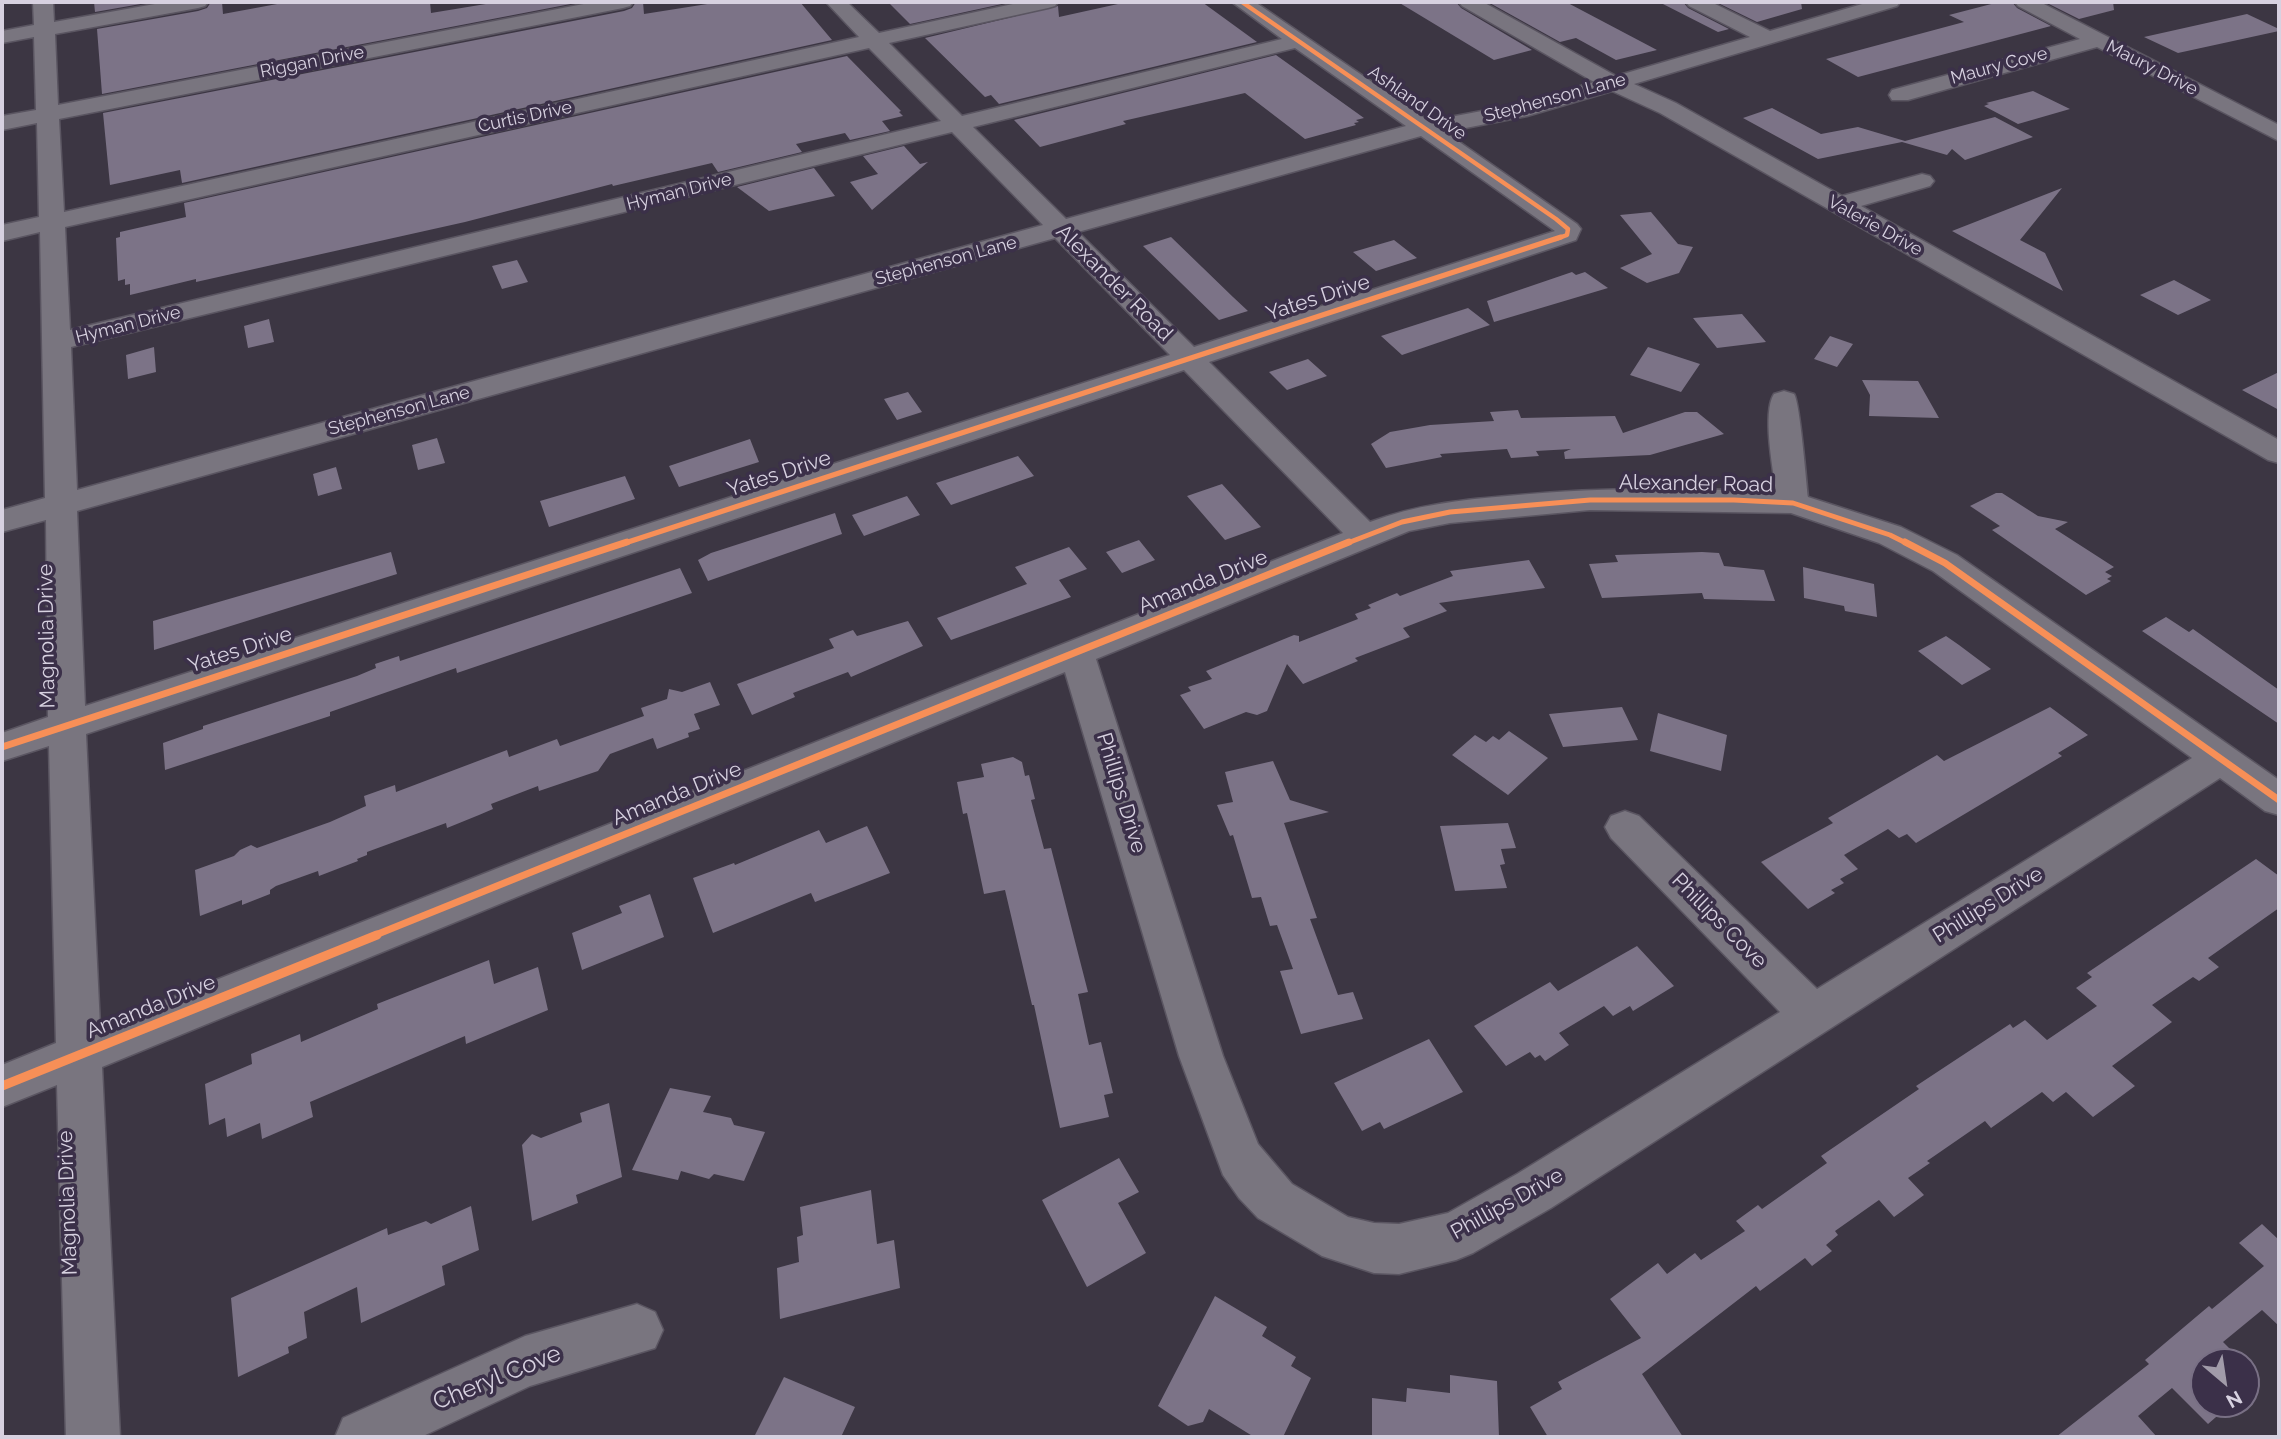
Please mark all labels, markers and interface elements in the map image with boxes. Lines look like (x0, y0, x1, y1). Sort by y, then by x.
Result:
street label: Maury Drive (2103, 36, 2201, 100)
street label: Riggan Drive (258, 41, 366, 83)
street label: Maury Cove (1948, 43, 2050, 89)
street label: Ashland Drive (1364, 61, 1470, 145)
street label: Stephenson Lane (1482, 69, 1628, 127)
street label: Curtis Drive (476, 97, 574, 137)
street label: Hyman Drive (624, 169, 734, 215)
street label: Valerie Drive (1824, 191, 1926, 261)
street label: Alexander Road (1050, 219, 1178, 347)
street label: Stephenson Lane (873, 232, 1019, 290)
street label: Yates Drive (1263, 269, 1373, 327)
street label: Hyman Drive (73, 302, 183, 348)
street label: Stephenson Lane (326, 382, 472, 440)
street label: Yates Drive (724, 445, 834, 503)
street label: Alexander Road (1619, 470, 1773, 498)
street label: Amanda Drive (1135, 545, 1271, 619)
street label: Magnolia Drive (33, 563, 61, 709)
street label: Yates Drive (185, 621, 295, 679)
street label: Phillips Drive (1091, 730, 1151, 856)
street label: Amanda Drive (609, 757, 745, 831)
street label: Phillips Drive (1929, 861, 2047, 949)
street label: Phillips Cove (1666, 868, 1772, 974)
street label: Amanda Drive (83, 970, 219, 1044)
street label: Magnolia Drive (53, 1130, 83, 1276)
street label: Phillips Drive (1446, 1163, 1568, 1245)
street label: Cheryl Cove (429, 1339, 565, 1417)
north arrow (2190, 1348, 2260, 1418)
text: N (2223, 1386, 2246, 1413)

